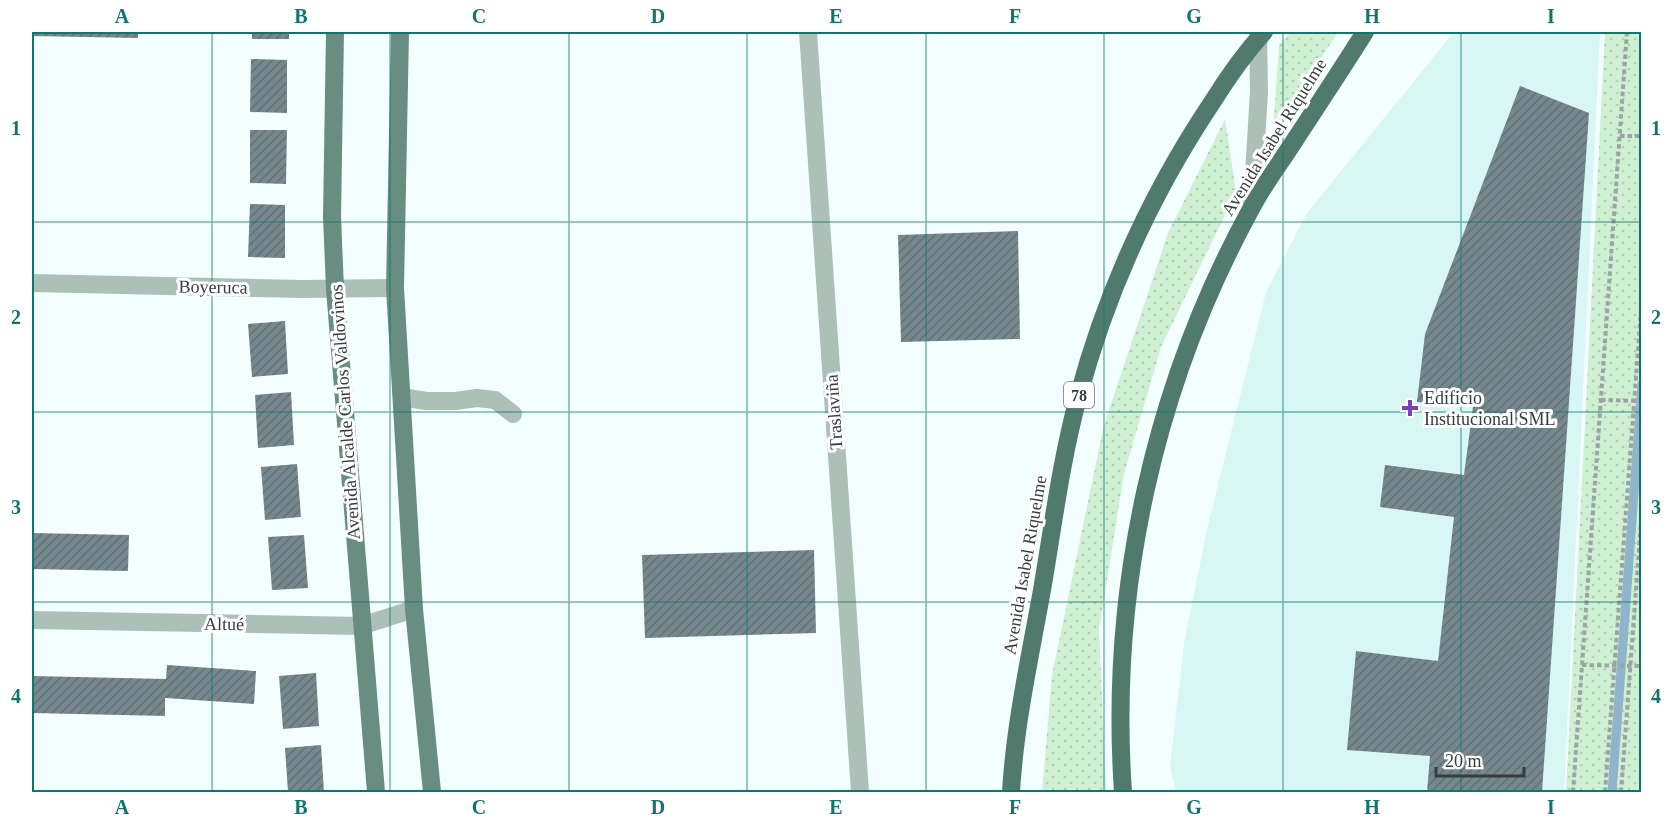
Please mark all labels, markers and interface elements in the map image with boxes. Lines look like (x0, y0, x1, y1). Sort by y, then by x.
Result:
text: A (115, 5, 130, 27)
text: B (294, 5, 308, 27)
text: C (472, 5, 486, 27)
text: D (651, 5, 665, 27)
text: E (829, 5, 843, 27)
text: F (1009, 5, 1021, 27)
text: G (1186, 5, 1202, 27)
text: H (1364, 5, 1380, 27)
text: I (1547, 5, 1555, 27)
street label: Avenida Isabel Riquelme (1217, 55, 1331, 219)
text: 1 (11, 117, 21, 139)
text: 1 (1651, 117, 1661, 139)
street label: Boyeruca (178, 276, 248, 298)
street label: Avenida Alcalde Carlos Valdovinos (326, 284, 364, 540)
text: 2 (11, 306, 21, 328)
text: 2 (1651, 306, 1661, 328)
street label: Traslaviña (821, 374, 847, 450)
road number: 78 (1064, 382, 1094, 408)
place label: Edificio Institucional SML (1424, 388, 1556, 429)
marker: Edificio Institucional SML (1401, 399, 1419, 417)
street label: Avenida Isabel Riquelme (999, 474, 1051, 656)
text: 3 (11, 496, 21, 518)
text: 3 (1651, 496, 1661, 518)
street label: Altué (204, 614, 244, 634)
text: 4 (11, 685, 21, 707)
text: 4 (1651, 685, 1661, 707)
scale bar (1436, 740, 1524, 778)
text: 20 m (1445, 751, 1482, 771)
text: A (115, 796, 130, 818)
text: B (294, 796, 308, 818)
text: C (472, 796, 486, 818)
text: D (651, 796, 665, 818)
text: E (829, 796, 843, 818)
text: F (1009, 796, 1021, 818)
text: G (1186, 796, 1202, 818)
text: H (1364, 796, 1380, 818)
text: I (1547, 796, 1555, 818)

